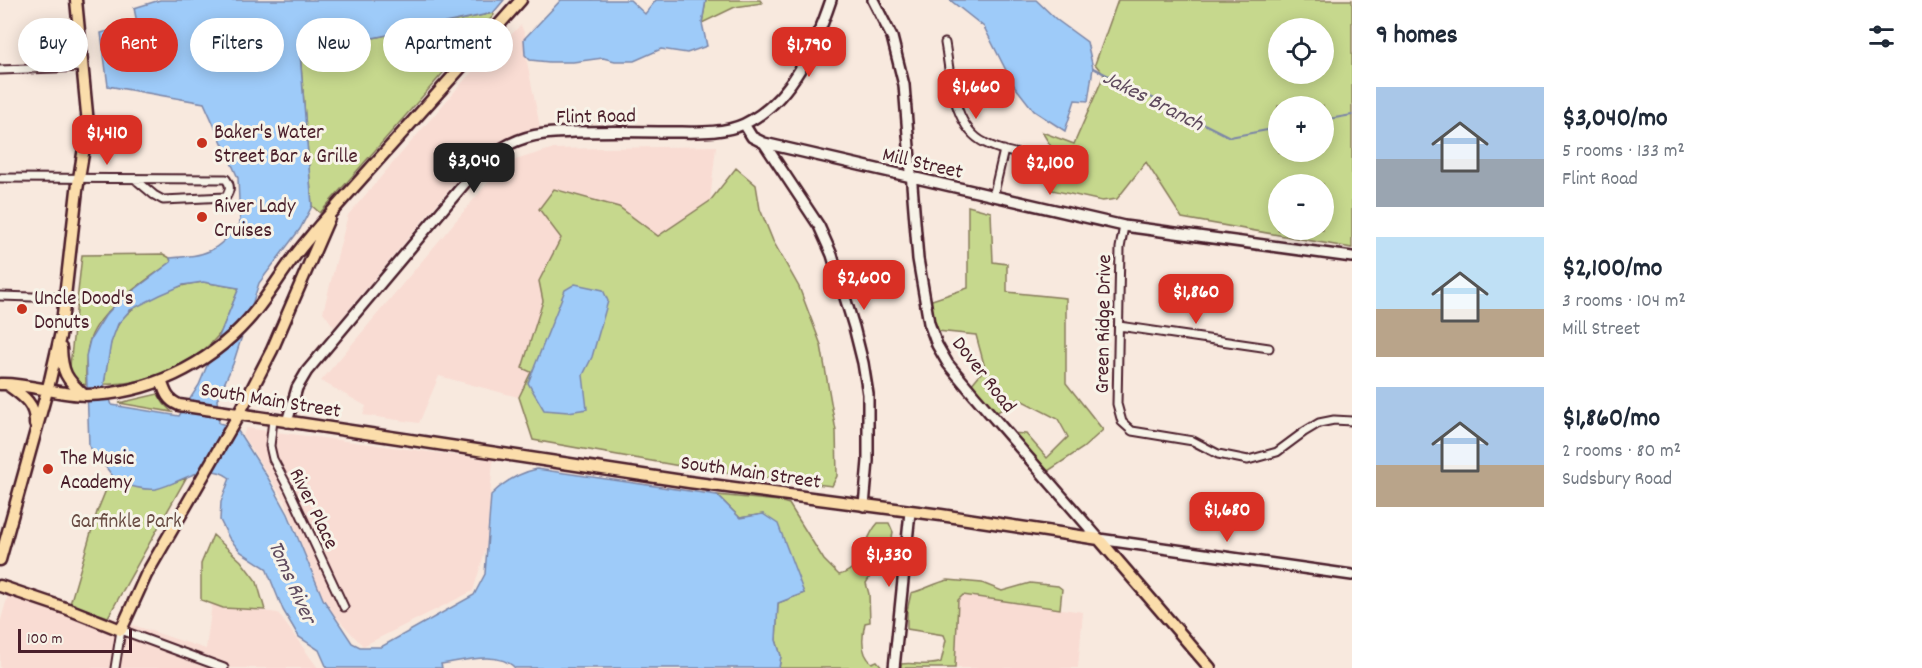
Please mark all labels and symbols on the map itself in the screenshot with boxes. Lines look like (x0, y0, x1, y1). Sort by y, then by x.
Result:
pin: $1,790 (760, 27, 858, 78)
water label: Jakes Branch (1097, 63, 1209, 141)
pin: $1,660 (927, 69, 1025, 120)
street label: Flint Road (556, 102, 636, 134)
pin: $1,410 (58, 115, 156, 166)
place label: Baker's Water Street Bar & Grille (214, 119, 358, 173)
marker: Baker's Water Street Bar & Grille (195, 136, 209, 150)
street label: Mill Street (879, 141, 966, 189)
pin: $3,040 (425, 143, 523, 194)
pin: $2,100 (1001, 145, 1099, 196)
place label: River Lady Cruises (214, 193, 296, 247)
marker: River Lady Cruises (195, 210, 209, 224)
street label: Green Ridge Drive (1089, 254, 1121, 394)
pin: $2,600 (815, 260, 913, 311)
pin: $1,860 (1147, 274, 1245, 325)
place label: Uncle Dood's Donuts (34, 285, 134, 339)
marker: Uncle Dood's Donuts (15, 302, 29, 316)
street label: Dover Road (943, 331, 1022, 421)
street label: South Main Street (198, 376, 343, 428)
place label: The Music Academy (60, 445, 135, 499)
street label: South Main Street (678, 449, 823, 499)
marker: The Music Academy (41, 462, 55, 476)
street label: River Place (280, 464, 345, 555)
pin: $1,680 (1178, 492, 1276, 543)
park label: Garfinkle Park (70, 508, 182, 538)
water label: Toms River (259, 536, 324, 631)
pin: $1,330 (840, 537, 938, 588)
scale bar (18, 626, 132, 654)

